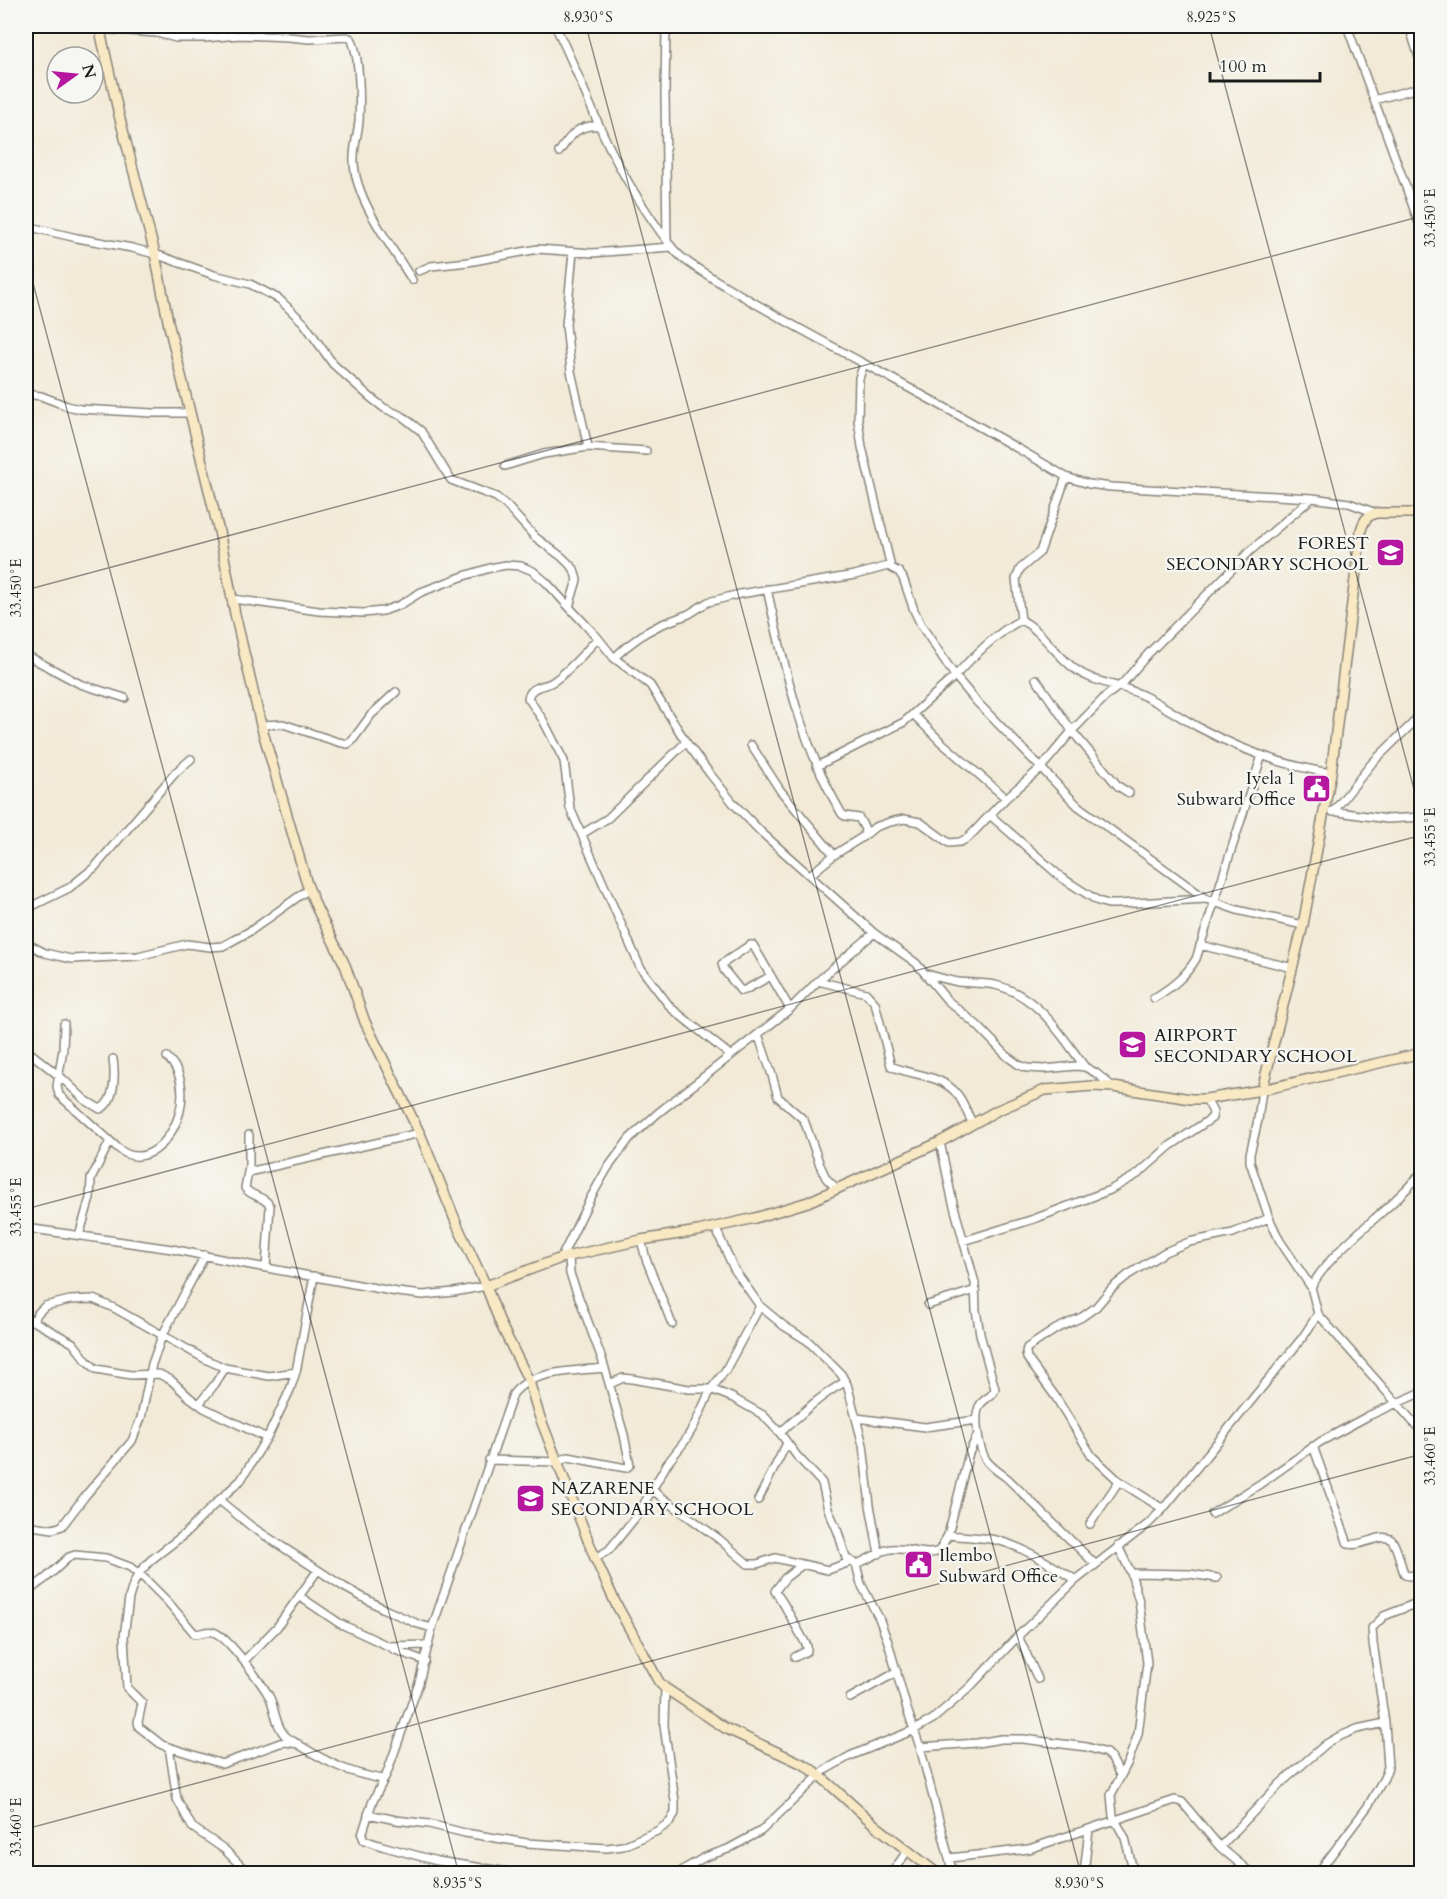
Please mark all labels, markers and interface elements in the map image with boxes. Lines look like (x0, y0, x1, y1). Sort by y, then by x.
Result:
text: 8.930°S (563, 7, 613, 27)
text: 8.925°S (1186, 7, 1236, 27)
north arrow (45, 45, 105, 105)
scale bar (1210, 45, 1320, 83)
text: 100 m (1219, 54, 1267, 79)
text: N (76, 62, 101, 81)
text: 33.450°E (1420, 188, 1440, 248)
place label: FOREST SECONDARY SCHOOL (1166, 531, 1369, 577)
school or university icon: FOREST SECONDARY SCHOOL (1374, 537, 1406, 569)
text: 33.450°E (6, 558, 26, 618)
place label: Iyela 1 Subward Office (1177, 766, 1296, 812)
public building icon: Iyela 1 Subward Office (1301, 772, 1333, 804)
text: 33.455°E (1420, 807, 1440, 867)
place label: AIRPORT SECONDARY SCHOOL (1154, 1023, 1357, 1069)
school or university icon: AIRPORT SECONDARY SCHOOL (1117, 1029, 1149, 1061)
text: 33.455°E (6, 1177, 26, 1237)
text: 33.460°E (1420, 1426, 1440, 1486)
place label: NAZARENE SECONDARY SCHOOL (551, 1476, 754, 1522)
school or university icon: NAZARENE SECONDARY SCHOOL (514, 1482, 546, 1514)
place label: Ilembo Subward Office (939, 1543, 1058, 1589)
public building icon: Ilembo Subward Office (902, 1549, 934, 1581)
text: 33.460°E (6, 1797, 26, 1857)
text: 8.935°S (432, 1873, 482, 1893)
text: 8.930°S (1054, 1873, 1104, 1893)

